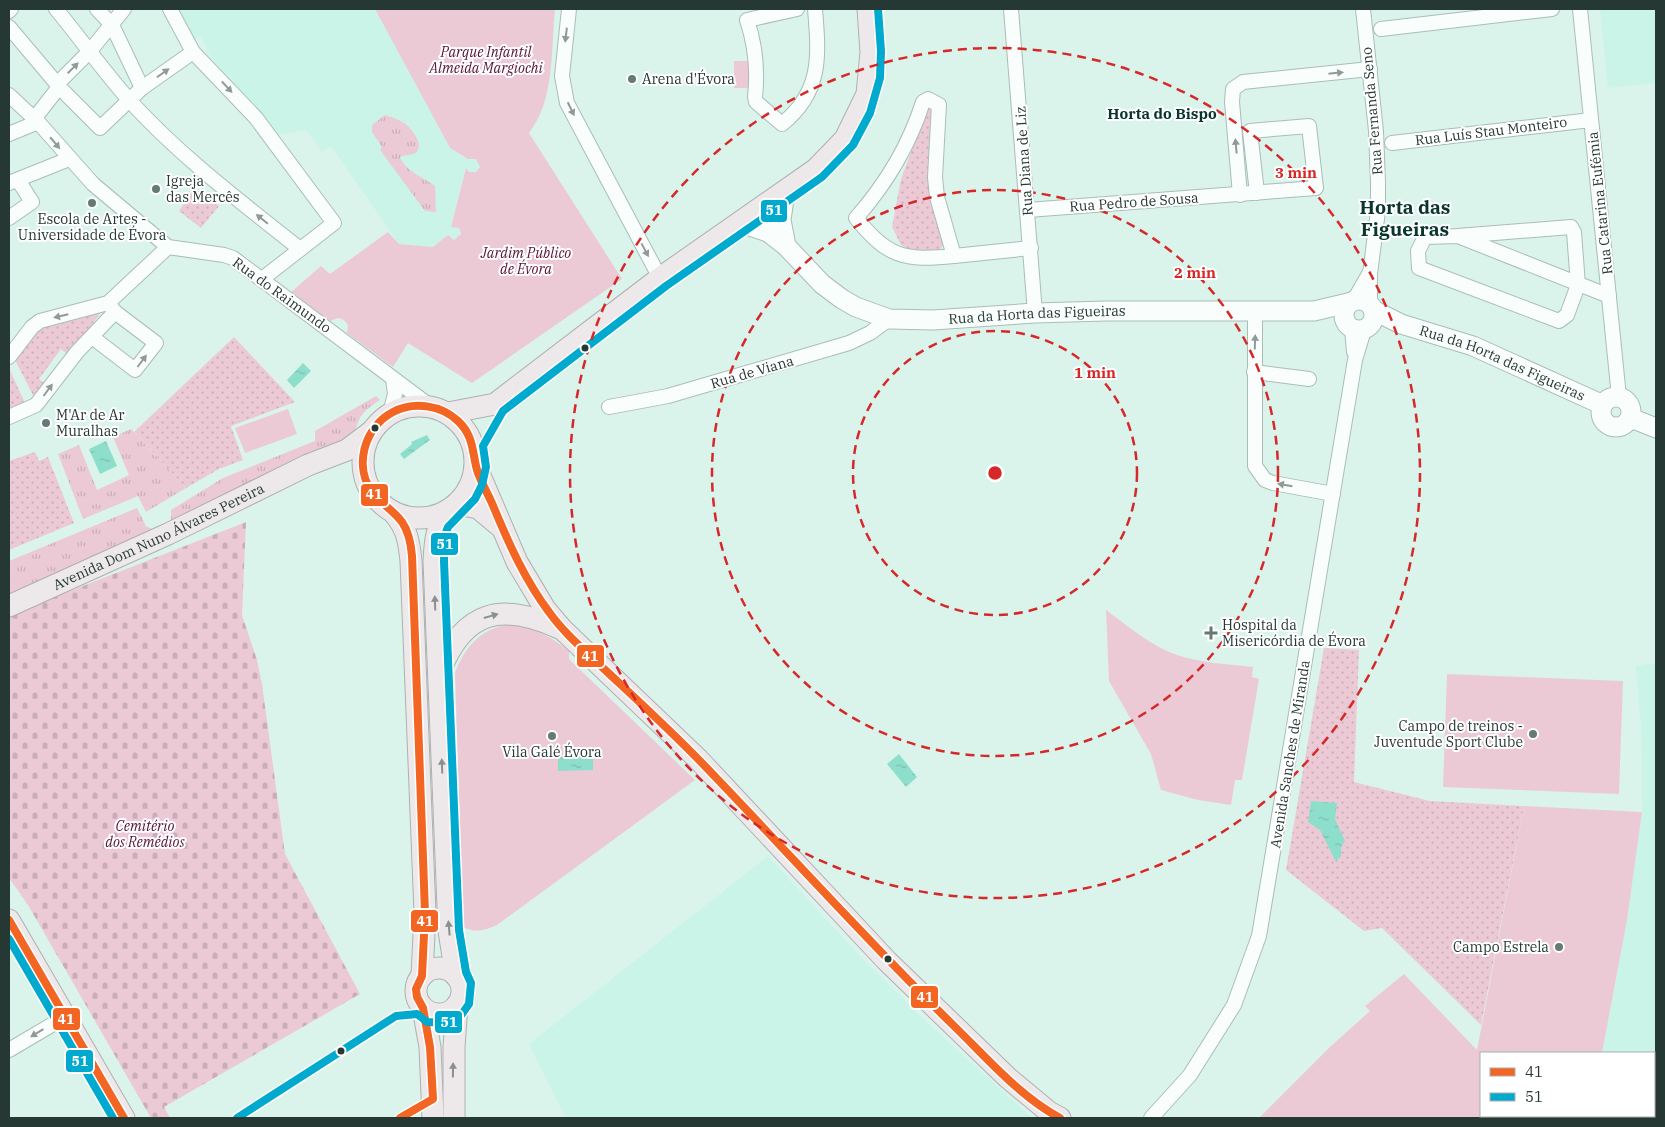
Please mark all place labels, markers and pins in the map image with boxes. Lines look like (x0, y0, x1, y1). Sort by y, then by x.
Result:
place label: Arena d'Évora (642, 69, 735, 88)
marker: Arena d'Évora (626, 73, 638, 85)
place label: Igreja das Mercês (166, 172, 240, 206)
marker: Igreja das Mercês (150, 183, 162, 195)
marker: Escola de Artes - Universidade de Évora (86, 197, 98, 209)
place label: Escola de Artes - Universidade de Évora (18, 210, 167, 244)
unlabelled marker (580, 343, 590, 353)
place label: M'Ar de Ar Muralhas (56, 406, 125, 440)
marker: M'Ar de Ar Muralhas (40, 417, 52, 429)
unlabelled marker (370, 423, 380, 433)
centre of rings (986, 464, 1004, 482)
place label: Hospital da Misericórdia de Évora (1222, 616, 1366, 650)
marker: Hospital da Misericórdia de Évora (1204, 626, 1218, 640)
place label: Campo de treinos - Juventude Sport Clube (1374, 717, 1523, 751)
marker: Campo de treinos - Juventude Sport Clube (1527, 728, 1539, 740)
marker: Vila Galé Évora (546, 730, 558, 742)
place label: Vila Galé Évora (502, 742, 602, 761)
place label: Campo Estrela (1453, 938, 1549, 956)
marker: Campo Estrela (1553, 941, 1565, 953)
unlabelled marker (883, 954, 893, 964)
unlabelled marker (336, 1046, 346, 1056)

